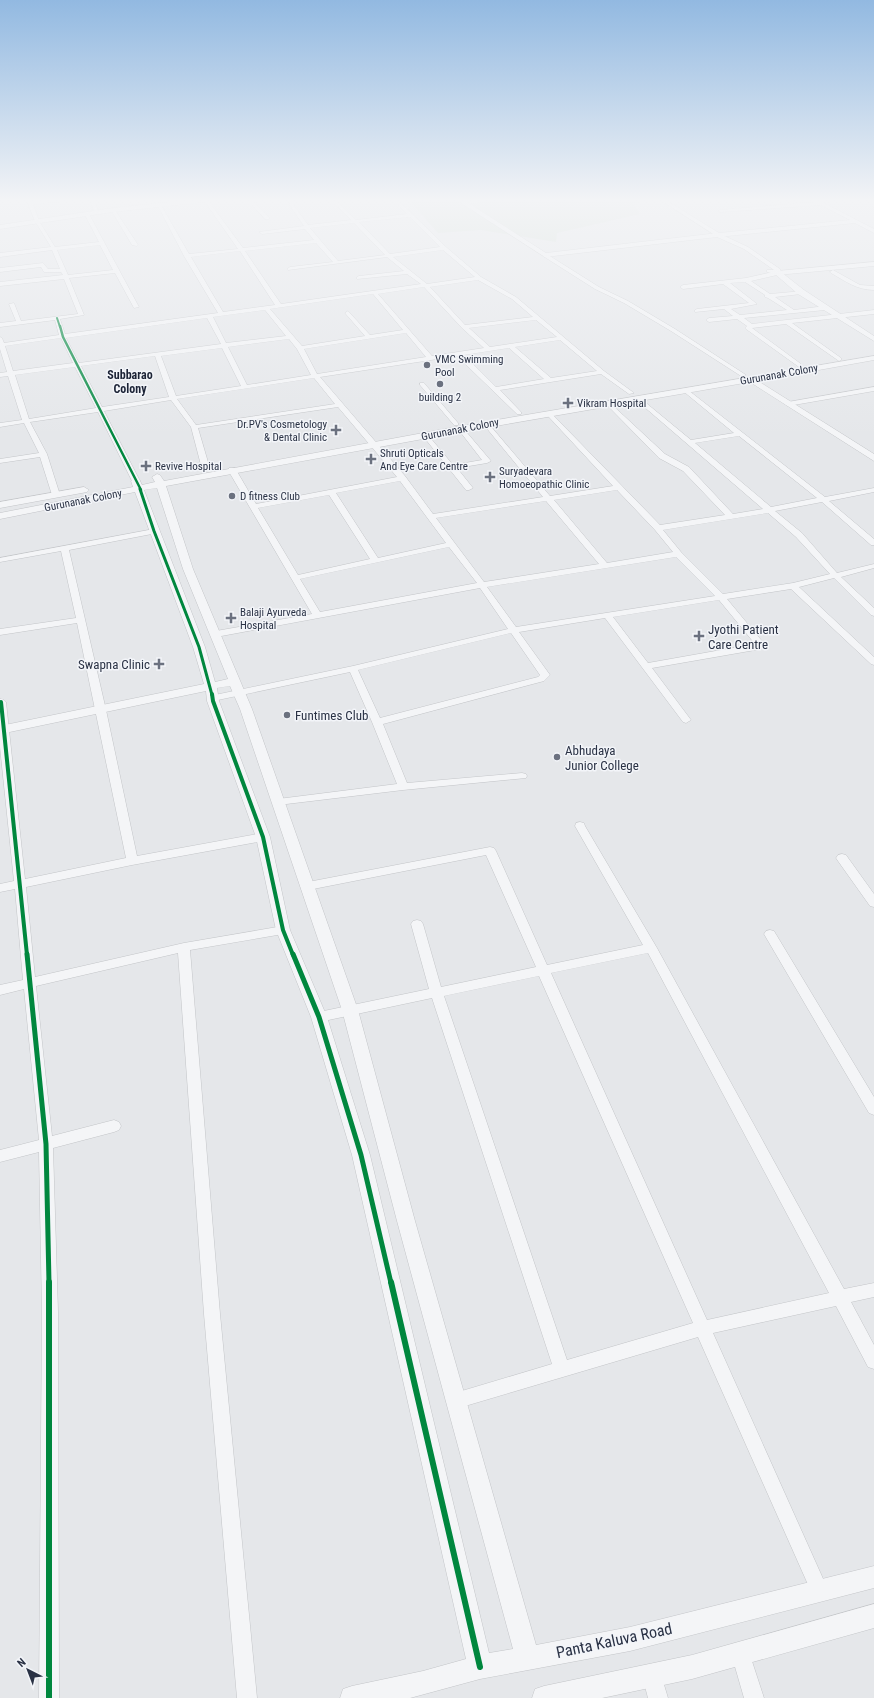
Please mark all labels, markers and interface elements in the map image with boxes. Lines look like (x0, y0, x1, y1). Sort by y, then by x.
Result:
place label: VMC Swimming Pool (435, 353, 503, 379)
marker: VMC Swimming Pool (422, 360, 432, 370)
street label: Gurunanak Colony (739, 361, 819, 388)
district label: Subbarao Colony (107, 368, 153, 396)
marker: building 2 (435, 379, 445, 389)
place label: building 2 (419, 391, 461, 404)
marker: Vikram Hospital (562, 397, 574, 409)
place label: Vikram Hospital (577, 397, 646, 410)
street label: Gurunanak Colony (420, 416, 500, 443)
place label: Dr.PV's Cosmetology & Dental Clinic (237, 418, 327, 444)
marker: Dr.PV's Cosmetology & Dental Clinic (330, 424, 342, 436)
place label: Shruti Opticals And Eye Care Centre (380, 447, 468, 473)
marker: Shruti Opticals And Eye Care Centre (365, 453, 377, 465)
marker: Revive Hospital (140, 460, 152, 472)
place label: Revive Hospital (155, 460, 222, 473)
place label: Suryadevara Homoeopathic Clinic (499, 465, 589, 491)
marker: Suryadevara Homoeopathic Clinic (484, 471, 496, 483)
street label: Gurunanak Colony (43, 487, 123, 514)
place label: D fitness Club (240, 490, 300, 503)
marker: D fitness Club (227, 491, 237, 501)
place label: Balaji Ayurveda Hospital (240, 606, 307, 632)
marker: Balaji Ayurveda Hospital (225, 612, 237, 624)
place label: Jyothi Patient Care Centre (708, 622, 779, 652)
marker: Jyothi Patient Care Centre (693, 630, 705, 642)
place label: Swapna Clinic (78, 657, 150, 672)
marker: Swapna Clinic (153, 658, 165, 670)
place label: Funtimes Club (295, 708, 368, 723)
marker: Funtimes Club (282, 710, 292, 720)
place label: Abhudaya Junior College (565, 743, 639, 773)
marker: Abhudaya Junior College (552, 752, 562, 762)
street label: Panta Kaluva Road (554, 1619, 674, 1662)
north arrow (8, 1650, 48, 1690)
text: N (15, 1656, 29, 1670)

